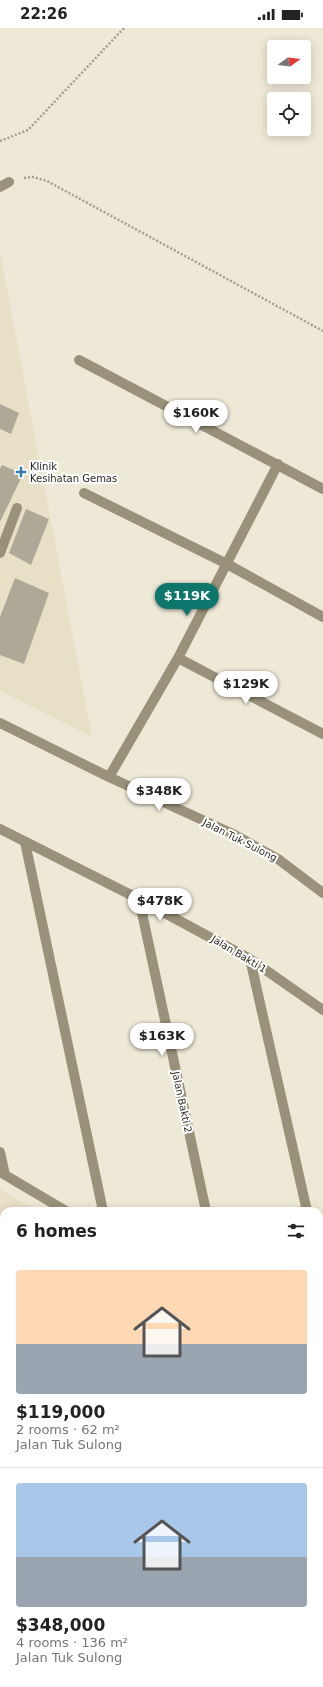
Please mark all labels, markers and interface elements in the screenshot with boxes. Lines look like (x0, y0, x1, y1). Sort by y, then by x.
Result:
text: 22:26 (20, 5, 68, 23)
north arrow (267, 40, 311, 84)
map controls (267, 40, 311, 136)
button: locate (267, 92, 311, 136)
pin: $160K (168, 400, 224, 434)
text: $160K (173, 405, 219, 420)
place label: Klinik Kesihatan Gemas (30, 461, 117, 484)
marker: Klinik Kesihatan Gemas (15, 466, 27, 478)
pin: $119K (159, 583, 215, 617)
text: $119K (164, 588, 210, 603)
pin: $129K (218, 671, 274, 705)
text: $129K (223, 676, 269, 691)
pin: $348K (131, 778, 187, 812)
text: $348K (136, 783, 182, 798)
street label: Jalan Tuk Sulong (200, 816, 279, 863)
pin: $478K (132, 888, 188, 922)
text: $478K (137, 893, 183, 908)
street label: Jalan Bakti 1 (209, 933, 269, 975)
pin: $163K (134, 1023, 190, 1057)
text: $163K (139, 1028, 185, 1043)
street label: Jalan Bakti 2 (170, 1069, 194, 1134)
icon: filters (285, 1220, 307, 1242)
text: 6 homes (16, 1221, 97, 1241)
icon: home (126, 1296, 198, 1368)
text: $119,000 (16, 1402, 105, 1422)
text: 2 rooms · 62 m² (16, 1422, 120, 1437)
text: Jalan Tuk Sulong (16, 1437, 122, 1452)
icon: home (126, 1509, 198, 1581)
text: $348,000 (16, 1615, 105, 1635)
text: 4 rooms · 136 m² (16, 1635, 128, 1650)
text: Jalan Tuk Sulong (16, 1650, 122, 1665)

